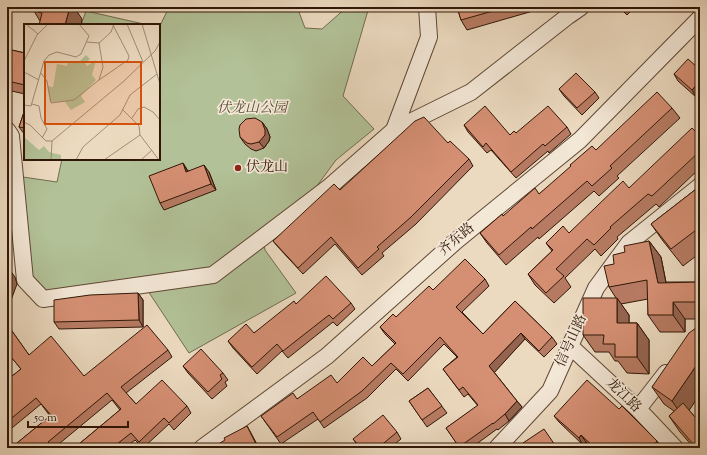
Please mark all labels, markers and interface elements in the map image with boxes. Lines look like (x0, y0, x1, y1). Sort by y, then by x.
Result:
inset map (24, 24, 160, 160)
park label: 伏龙山公园 (217, 99, 289, 119)
place label: 伏龙山 (246, 158, 288, 178)
marker: 伏龙山 (233, 163, 243, 173)
street label: 齐东路 (434, 219, 480, 261)
street label: 信号山路 (551, 311, 593, 371)
street label: 龙江路 (601, 374, 645, 418)
scale bar (28, 403, 128, 429)
text: 50 m (33, 409, 57, 427)

